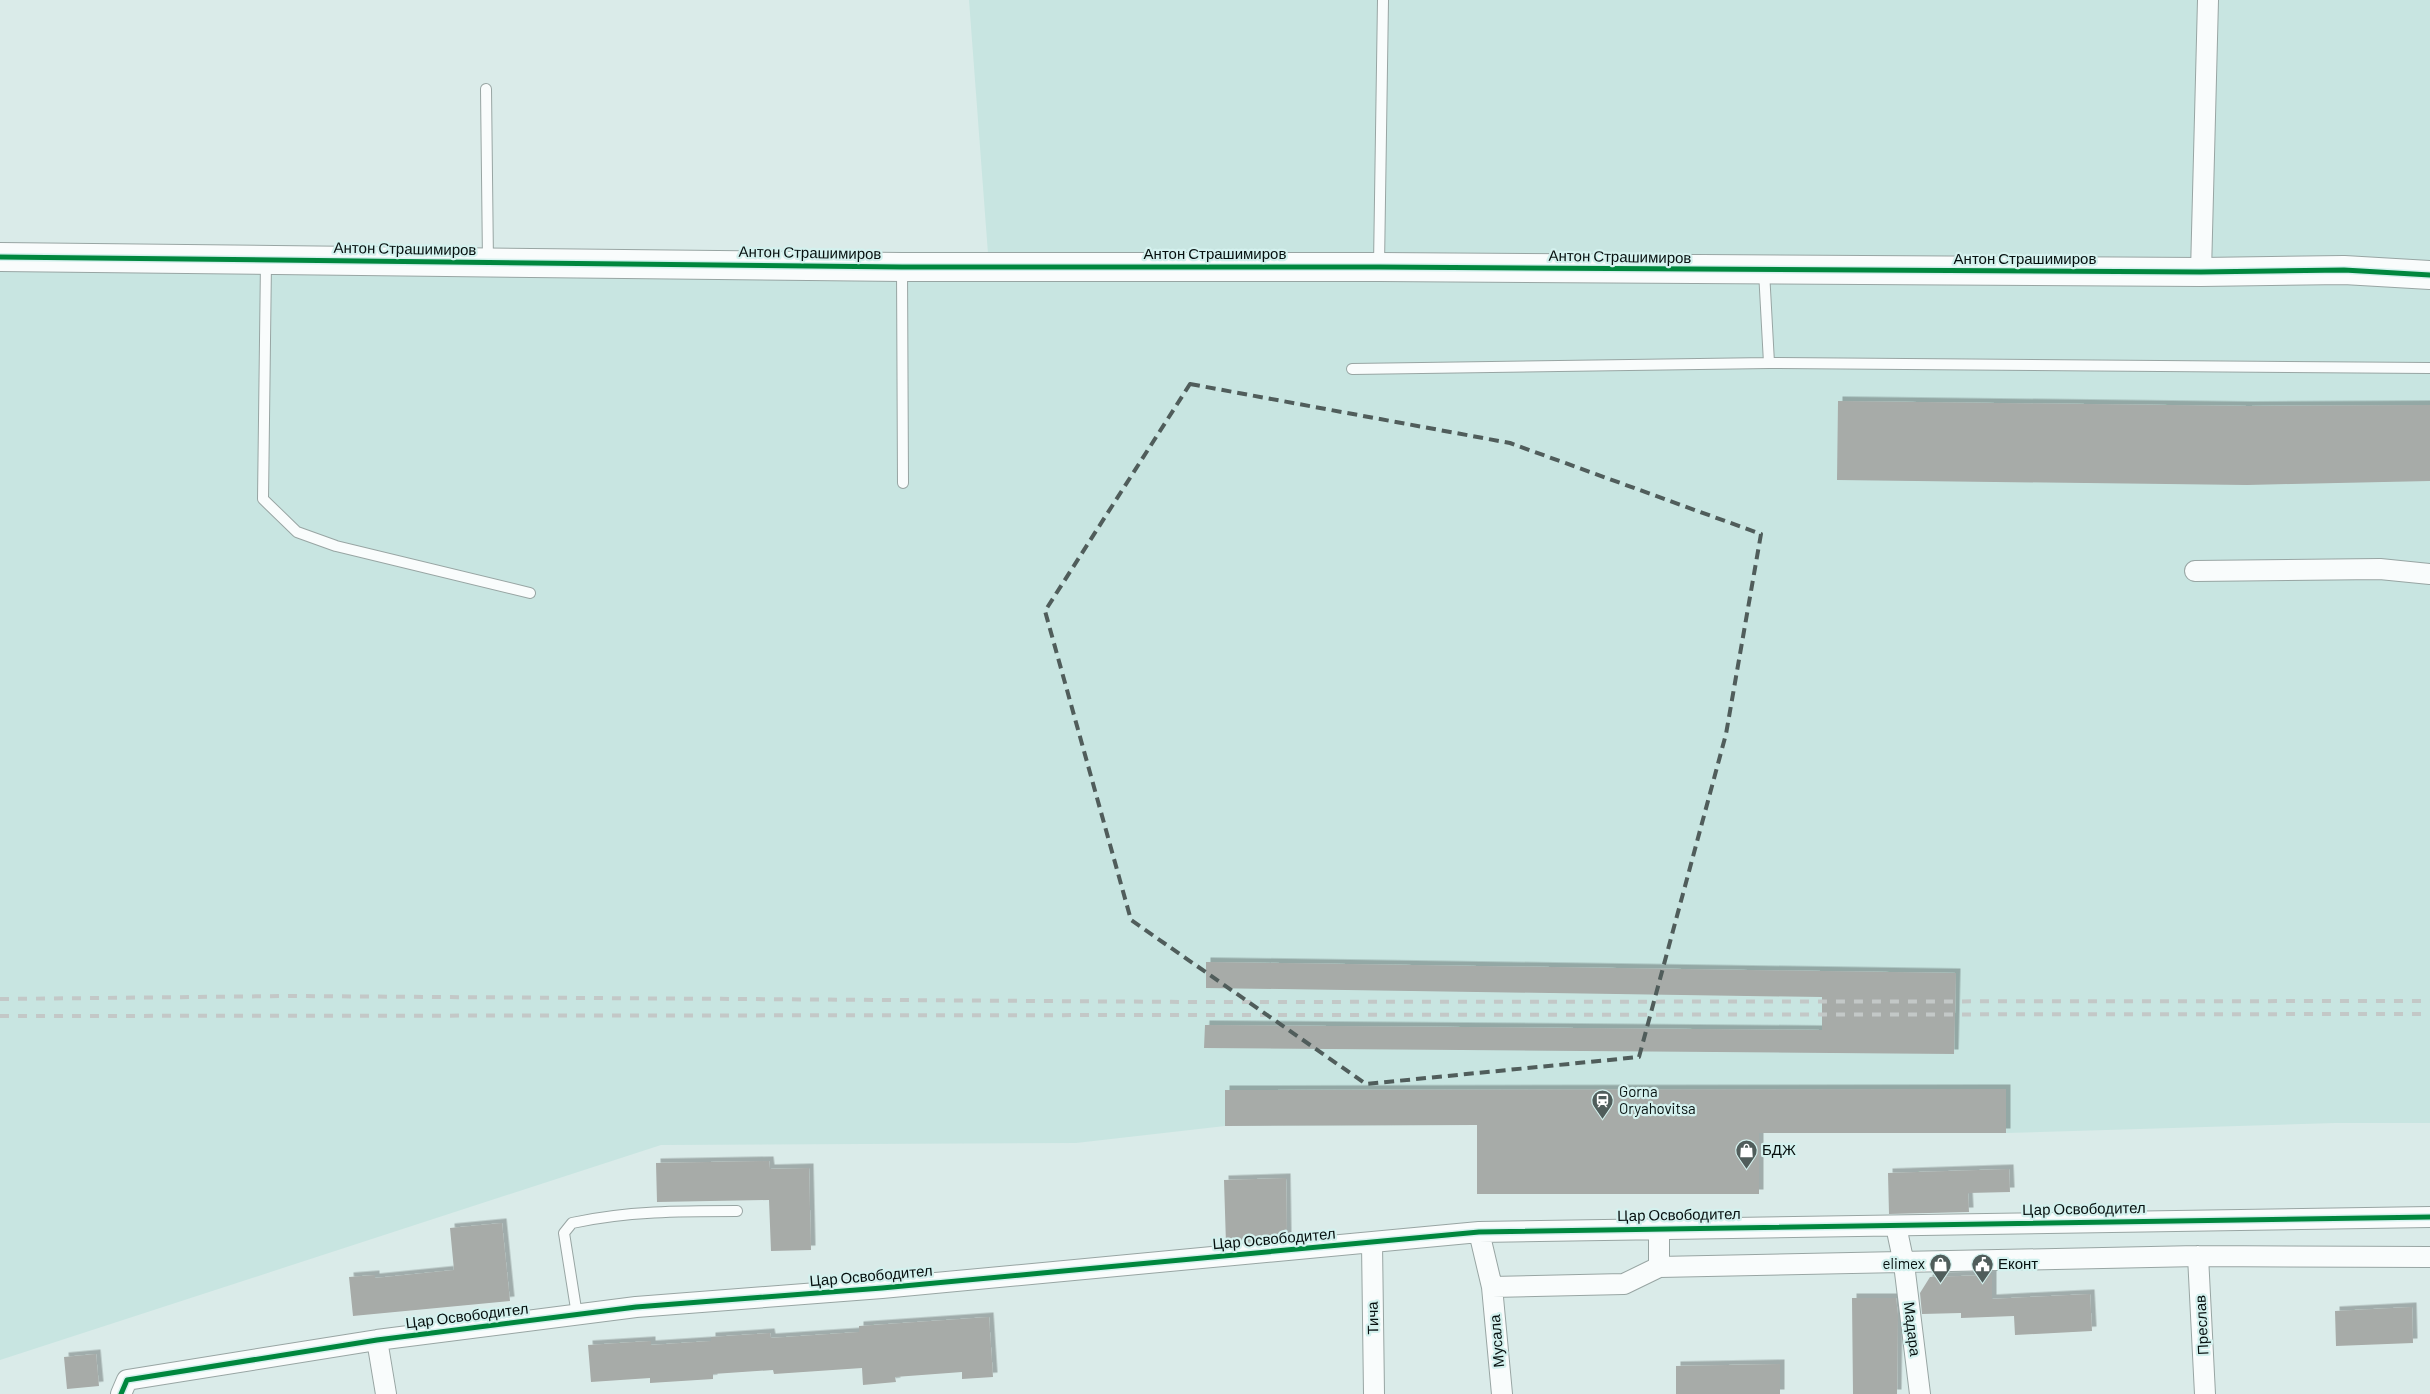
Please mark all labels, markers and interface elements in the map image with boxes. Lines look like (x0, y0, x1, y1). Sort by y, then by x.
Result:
street label: Антон Страшимиров (333, 238, 477, 258)
street label: Антон Страшимиров (738, 242, 882, 262)
street label: Антон Страшимиров (1144, 244, 1286, 262)
street label: Антон Страшимиров (1548, 246, 1692, 266)
street label: Антон Страшимиров (1954, 249, 2096, 267)
place label: Gorna Oryahovitsa (1619, 1082, 1696, 1117)
station icon: Gorna Oryahovitsa (1591, 1089, 1615, 1120)
shop icon: БДЖ (1734, 1138, 1758, 1169)
place label: БДЖ (1762, 1140, 1796, 1158)
street label: Цар Освободител (2022, 1198, 2146, 1218)
street label: Цар Освободител (1617, 1204, 1741, 1224)
street label: Цар Освободител (1212, 1224, 1336, 1252)
shop icon: elimex (1929, 1252, 1953, 1283)
public building icon: Еконт (1970, 1252, 1994, 1283)
place label: elimex (1882, 1254, 1925, 1272)
place label: Еконт (1998, 1254, 2038, 1272)
street label: Цар Освободител (809, 1261, 933, 1289)
street label: Преслав (2190, 1295, 2212, 1355)
street label: Цар Освободител (405, 1299, 529, 1331)
street label: Тича (1363, 1301, 1381, 1335)
street label: Мадара (1901, 1301, 1925, 1358)
street label: Мусала (1485, 1313, 1507, 1368)

